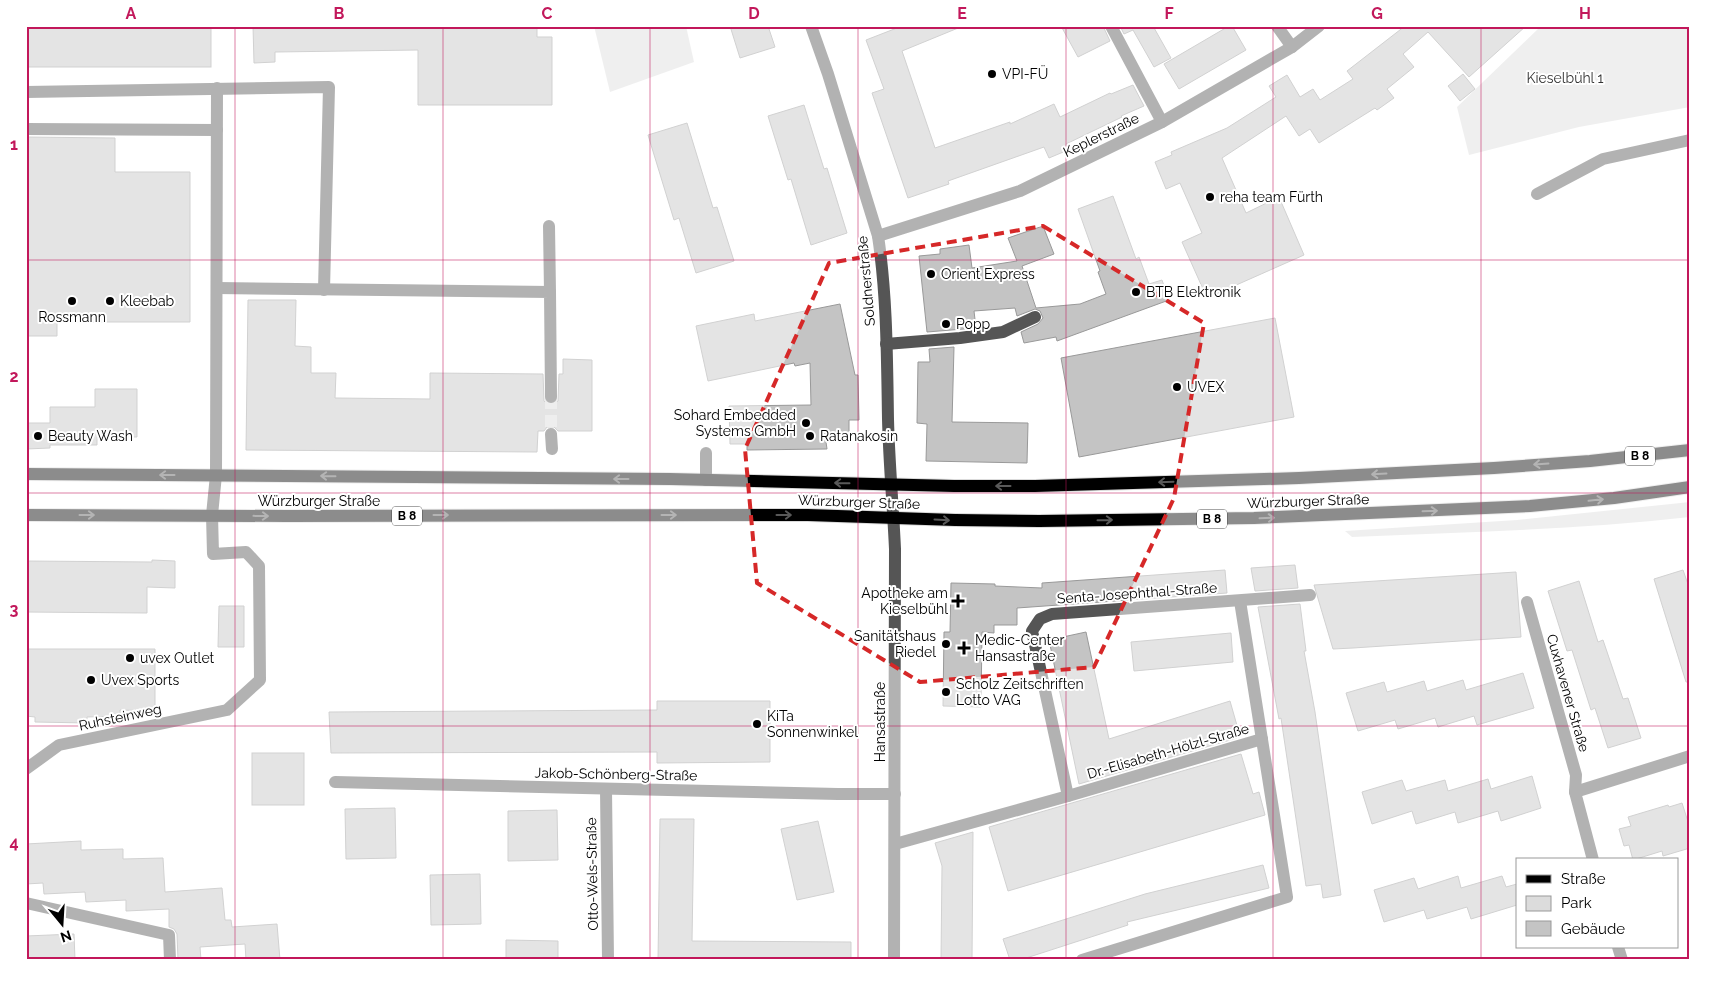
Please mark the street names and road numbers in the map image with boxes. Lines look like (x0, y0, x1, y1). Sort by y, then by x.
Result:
street label: Keplerstraße (1061, 110, 1141, 160)
street label: Soldnerstraße (854, 235, 878, 327)
road number: B 8 (1625, 446, 1655, 466)
street label: Würzburger Straße (1247, 491, 1369, 511)
street label: Würzburger Straße (798, 492, 920, 512)
street label: Würzburger Straße (258, 493, 380, 509)
road number: B 8 (392, 506, 422, 526)
road number: B 8 (1197, 509, 1227, 528)
street label: Senta-Josephthal-Straße (1056, 579, 1218, 607)
street label: Cuxhavener Straße (1543, 632, 1593, 754)
street label: Hansastraße (872, 682, 888, 762)
street label: Ruhsteinweg (77, 700, 163, 734)
street label: Dr.-Elisabeth-Hölzl-Straße (1085, 720, 1251, 782)
street label: Jakob-Schönberg-Straße (535, 765, 697, 783)
street label: Otto-Wels-Straße (583, 817, 601, 931)

